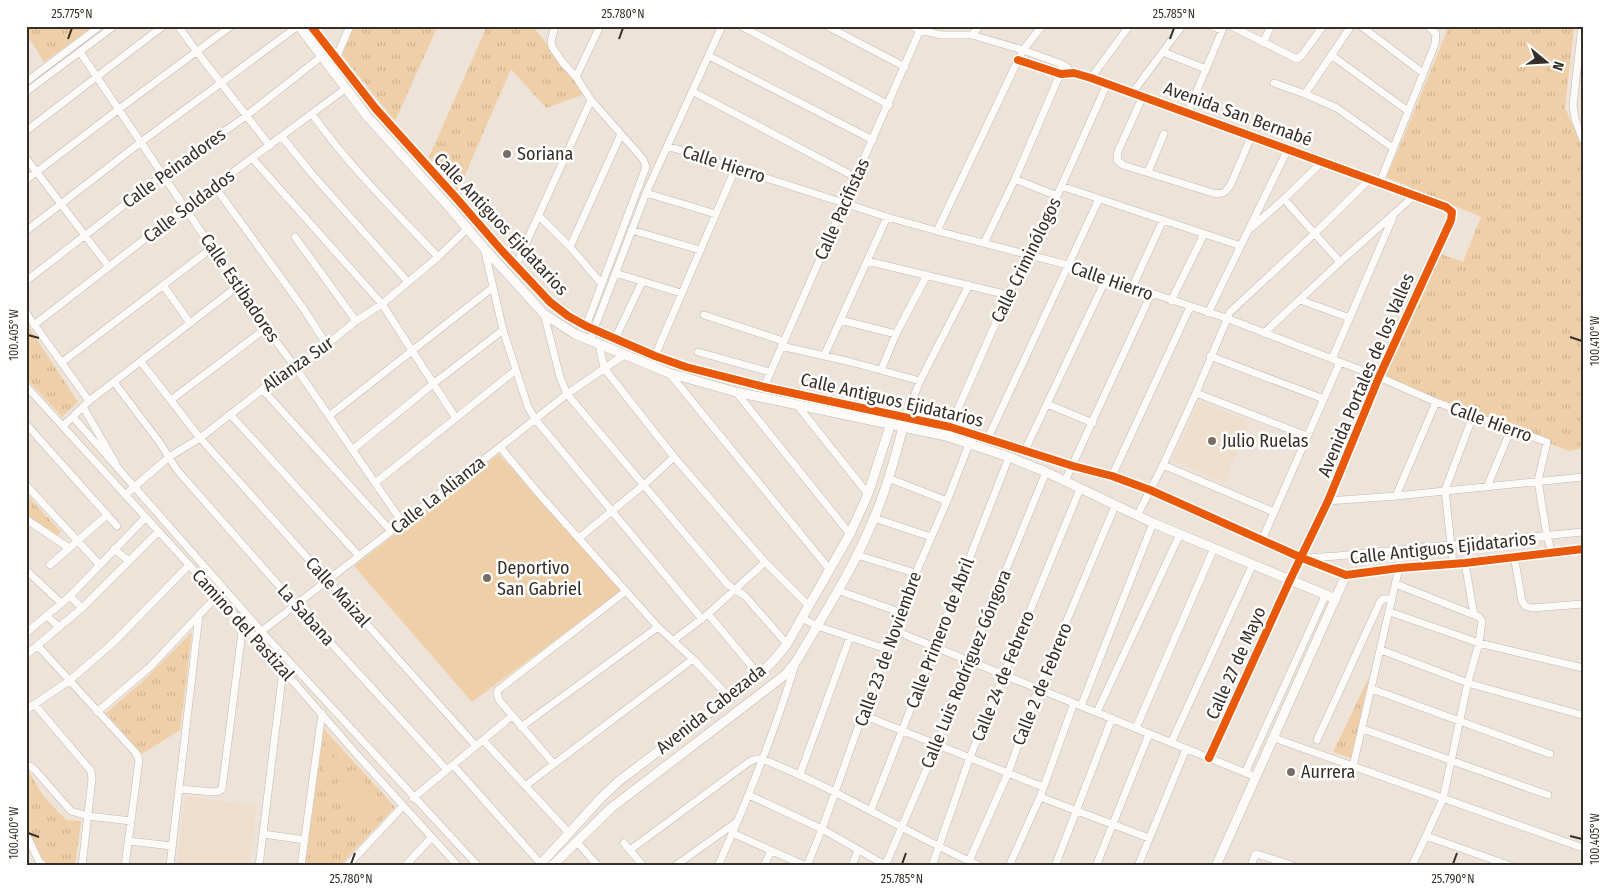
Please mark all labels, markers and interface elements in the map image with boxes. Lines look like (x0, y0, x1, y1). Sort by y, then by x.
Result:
text: 25.775°N (51, 7, 93, 21)
text: 25.780°N (601, 7, 645, 21)
text: 25.785°N (1153, 7, 1195, 21)
north arrow (1522, 38, 1572, 88)
text: N (1549, 59, 1567, 72)
street label: Avenida San Bernabé (1161, 77, 1315, 151)
street label: Calle Peinadores (118, 123, 230, 213)
street label: Calle Hierro (680, 140, 768, 188)
place label: Soriana (517, 143, 574, 165)
street label: Calle Antiguos Ejidatarios (429, 148, 573, 300)
marker: Soriana (501, 148, 513, 160)
street label: Calle Pacifistas (810, 154, 874, 263)
street label: Calle Soldados (139, 164, 239, 247)
street label: Calle Criminólogos (986, 194, 1066, 326)
street label: Calle Estibadores (196, 229, 285, 347)
street label: Calle Hierro (1068, 257, 1156, 305)
street label: Avenida Portales de los Valles (1313, 269, 1419, 480)
text: 100.405°W (7, 309, 21, 361)
text: 100.410°W (1588, 316, 1602, 366)
street label: Alianza Sur (258, 331, 338, 396)
street label: Calle Antiguos Ejidatarios (798, 368, 986, 432)
street label: Calle Hierro (1447, 397, 1535, 447)
place label: Julio Ruelas (1222, 430, 1309, 452)
marker: Julio Ruelas (1206, 435, 1218, 447)
street label: Calle La Alianza (386, 451, 490, 539)
street label: Calle Antiguos Ejidatarios (1349, 527, 1538, 569)
street label: Calle Maizal (301, 552, 375, 632)
street label: Calle Primero de Abril (901, 554, 979, 711)
place label: Deportivo San Gabriel (497, 557, 582, 600)
street label: Camino del Pastizal (187, 565, 299, 685)
street label: Calle Luis Rodríguez Góngora (916, 566, 1016, 772)
street label: Calle 23 de Noviembre (850, 569, 926, 729)
marker: Deportivo San Gabriel (481, 572, 493, 584)
street label: La Sabana (273, 580, 339, 650)
street label: Calle 27 de Mayo (1201, 603, 1271, 723)
street label: Calle 24 de Febrero (967, 607, 1039, 745)
street label: Calle 2 de Febrero (1007, 619, 1077, 749)
street label: Avenida Cabezada (652, 659, 770, 759)
place label: Aurrera (1301, 761, 1356, 783)
marker: Aurrera (1285, 766, 1297, 778)
text: 100.400°W (7, 807, 21, 859)
text: 100.405°W (1588, 813, 1602, 865)
text: 25.780°N (329, 872, 373, 886)
text: 25.785°N (881, 872, 923, 886)
text: 25.790°N (1431, 872, 1475, 886)

